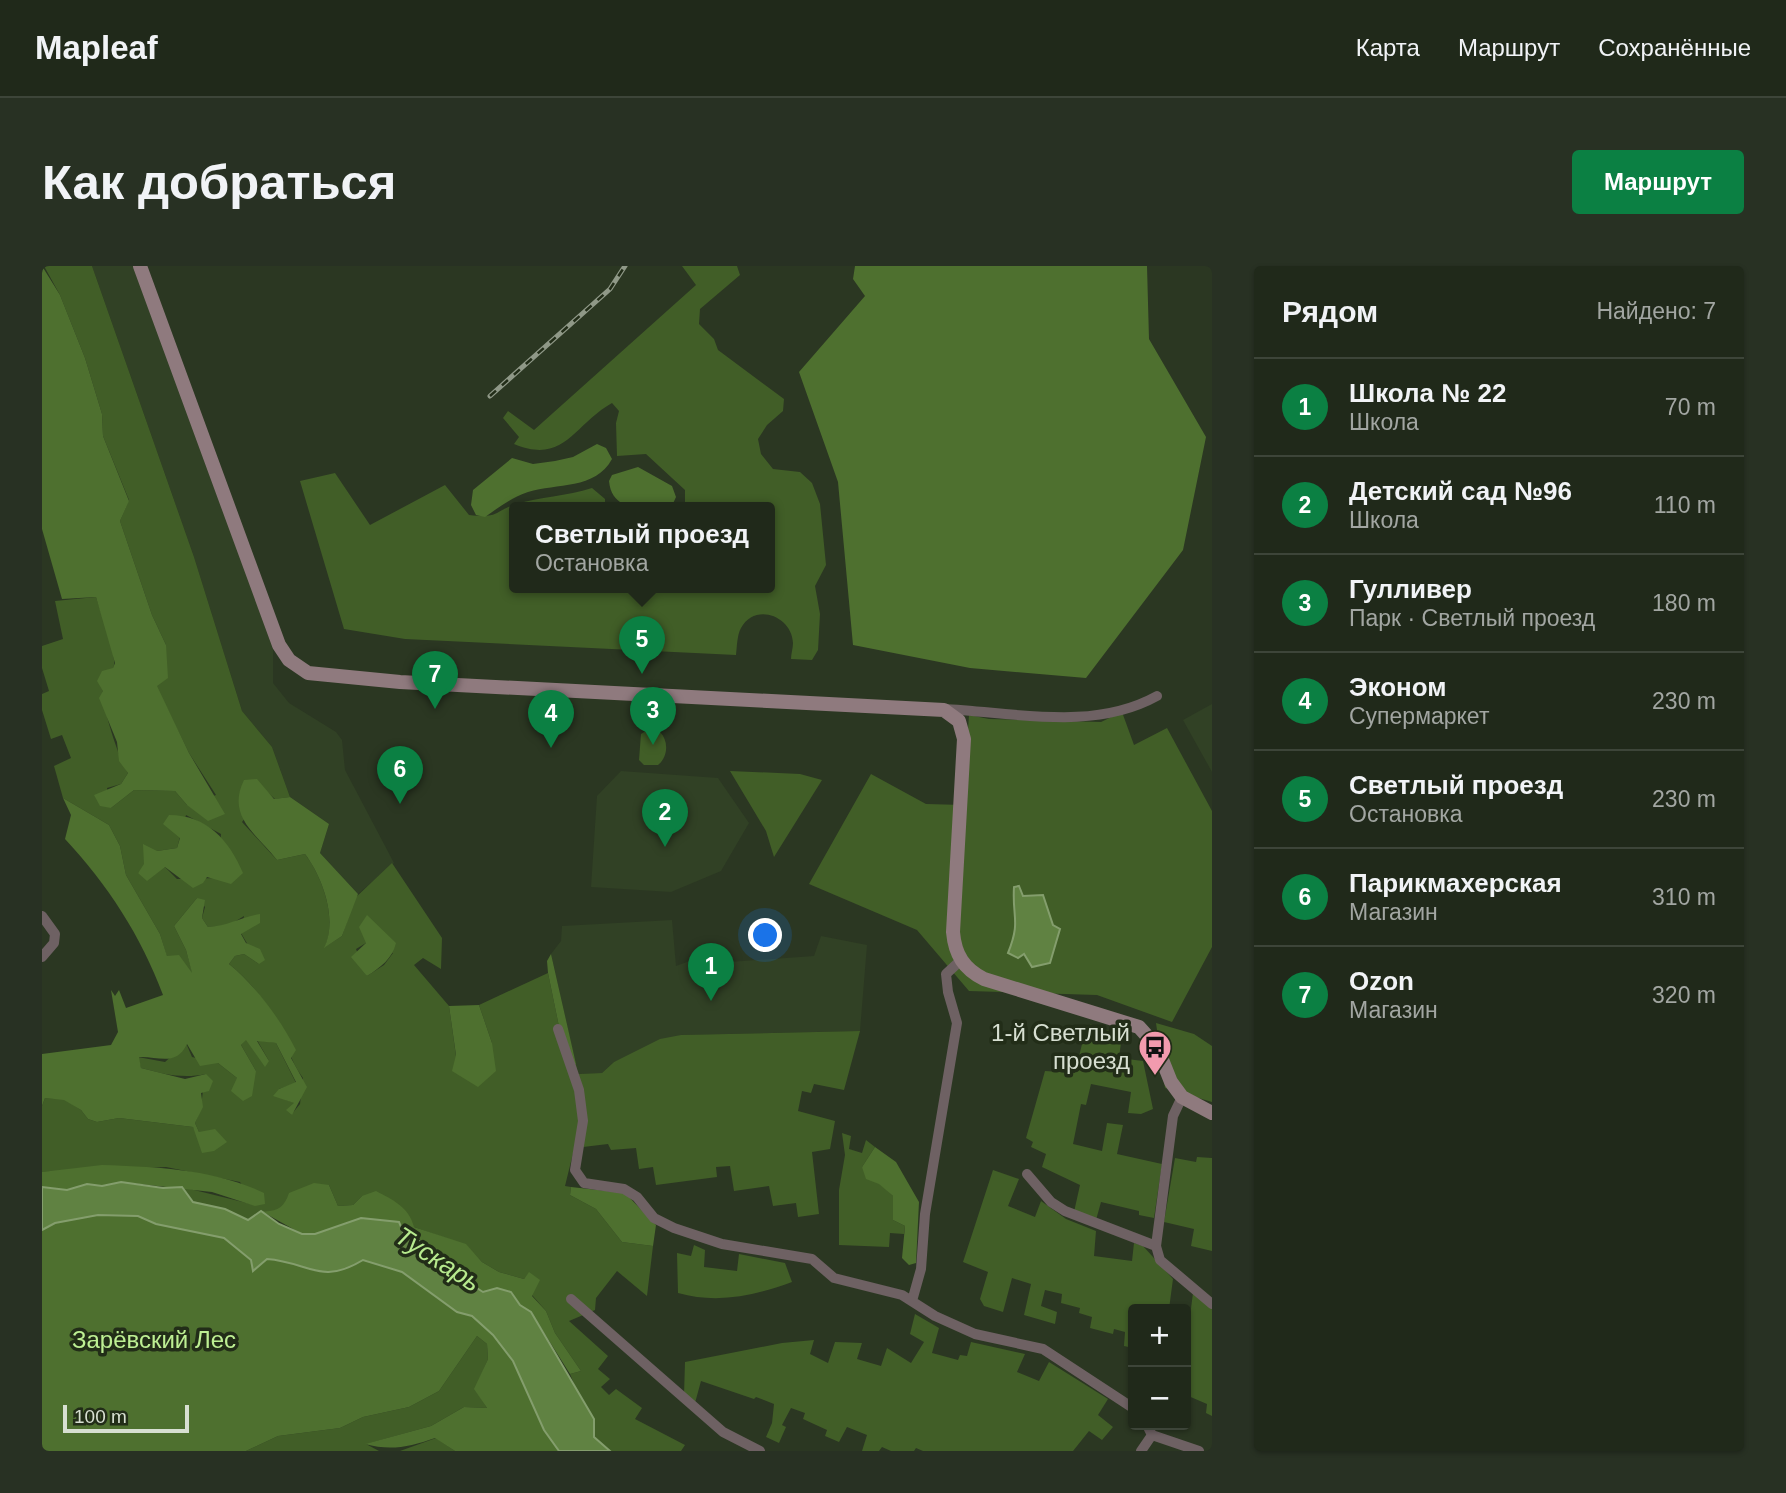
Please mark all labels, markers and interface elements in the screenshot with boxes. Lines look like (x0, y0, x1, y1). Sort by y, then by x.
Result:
text: Mapleaf (35, 29, 158, 66)
text: Карта (1356, 34, 1420, 61)
text: Маршрут (1458, 34, 1560, 61)
text: Сохранённые (1598, 34, 1751, 61)
button: Маршрут (1572, 150, 1744, 214)
text: Как добраться (42, 155, 396, 209)
text: Рядом (1282, 295, 1378, 328)
text: Найдено: 7 (1596, 298, 1716, 324)
text: Школа № 22 (1349, 378, 1506, 408)
text: 1 (1299, 394, 1311, 420)
text: 70 m (1665, 394, 1716, 420)
text: Школа (1349, 409, 1419, 435)
text: Детский сад №96 (1349, 476, 1572, 506)
text: 2 (1299, 492, 1311, 518)
text: 110 m (1654, 492, 1716, 518)
popup (509, 502, 775, 593)
text: Школа (1349, 507, 1419, 533)
text: Светлый проезд (535, 519, 749, 549)
text: Остановка (535, 550, 648, 576)
text: Гулливер (1349, 574, 1472, 604)
text: 3 (1299, 590, 1311, 616)
text: 180 m (1652, 590, 1716, 616)
text: Парк · Светлый проезд (1349, 605, 1595, 631)
pin: 5 (619, 616, 665, 674)
pin: 7 (412, 651, 458, 709)
text: Эконом (1349, 672, 1447, 702)
pin: 3 (630, 687, 676, 745)
text: 4 (1299, 688, 1311, 714)
text: 230 m (1652, 688, 1716, 714)
pin: 4 (528, 690, 574, 748)
text: Супермаркет (1349, 703, 1489, 729)
pin: 6 (377, 746, 423, 804)
text: Светлый проезд (1349, 770, 1563, 800)
text: 5 (1299, 786, 1311, 812)
text: 230 m (1652, 786, 1716, 812)
pin: 2 (642, 789, 688, 847)
text: Остановка (1349, 801, 1463, 827)
text: Парикмахерская (1349, 868, 1562, 898)
text: 6 (1299, 884, 1311, 910)
text: 310 m (1652, 884, 1716, 910)
text: Магазин (1349, 899, 1438, 925)
your location (748, 918, 782, 952)
pin: 1 (688, 943, 734, 1001)
text: Ozon (1349, 966, 1414, 996)
text: 7 (1299, 982, 1311, 1008)
text: 320 m (1652, 982, 1716, 1008)
text: Магазин (1349, 997, 1438, 1023)
place label: 1-й Светлый проезд (991, 1019, 1130, 1074)
bus stop icon: 1-й Светлый проезд (1136, 1028, 1174, 1077)
water label: Тускарь (390, 1220, 486, 1298)
map controls (1128, 1304, 1191, 1430)
button: + (1128, 1304, 1191, 1367)
park label: Зарёвский Лес (72, 1326, 236, 1353)
button: − (1128, 1367, 1191, 1430)
scale bar (63, 1402, 189, 1434)
text: 100 m (74, 1406, 127, 1427)

